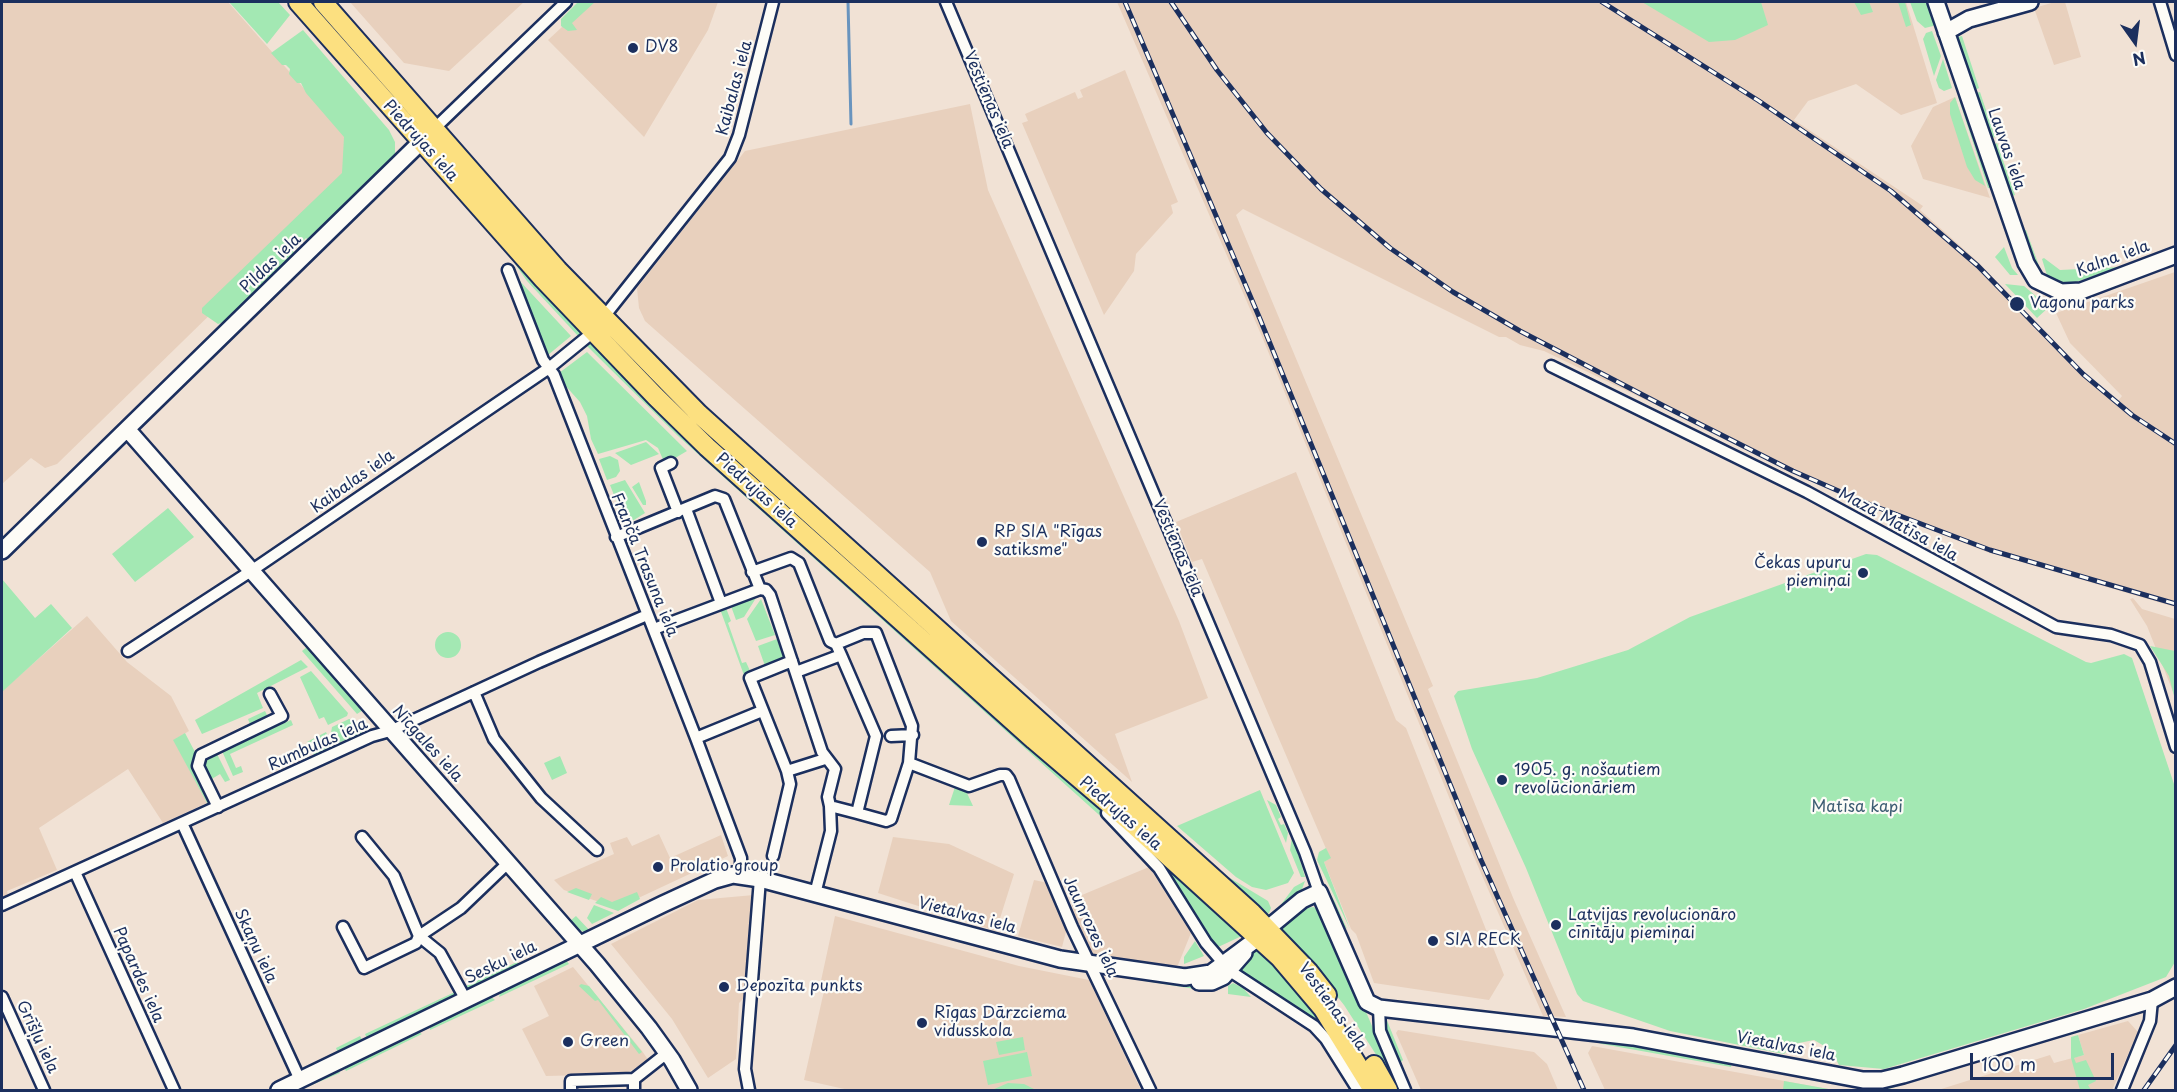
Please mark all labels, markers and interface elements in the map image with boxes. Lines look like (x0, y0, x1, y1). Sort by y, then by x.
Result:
north arrow (2105, 12, 2165, 72)
place label: DV8 (645, 38, 679, 58)
street label: Kaibalas iela (713, 38, 757, 138)
marker: DV8 (626, 41, 640, 55)
text: N (2130, 46, 2148, 73)
street label: Vestienas iela (959, 48, 1017, 152)
street label: Piedrujas iela (378, 96, 462, 186)
street label: Lauvas iela (1983, 106, 2029, 192)
street label: Pildas iela (237, 230, 305, 298)
street label: Kalna iela (2074, 237, 2152, 281)
place label: Vagonu parks (2030, 294, 2134, 314)
marker: Vagonu parks (2008, 295, 2026, 313)
street label: Kaibalas iela (308, 446, 398, 518)
street label: Piedrujas iela (711, 449, 801, 533)
street label: Mazā Matīsa iela (1835, 484, 1961, 566)
street label: Franča Trasuna iela (606, 490, 682, 640)
street label: Vestienas iela (1148, 496, 1206, 600)
place label: RP SIA "Rīgas satiksme" (994, 523, 1102, 561)
marker: RP SIA "Rīgas satiksme" (975, 535, 989, 549)
place label: Čekas upuru piemiņai (1754, 554, 1851, 592)
marker: Čekas upuru piemiņai (1856, 566, 1870, 580)
street label: Nīcgales iela (388, 702, 466, 786)
street label: Rumbulas iela (265, 715, 371, 775)
place label: 1905. g. nošautiem revolūcionāriem (1514, 761, 1660, 799)
street label: Piedrujas iela (1075, 773, 1165, 855)
marker: 1905. g. nošautiem revolūcionāriem (1495, 773, 1509, 787)
park label: Matīsa kapi (1811, 798, 1903, 818)
place label: Prolatio group (670, 857, 778, 877)
marker: Prolatio group (651, 860, 665, 874)
street label: Jaunrozes iela (1058, 873, 1122, 981)
street label: Vietalvas iela (916, 894, 1018, 938)
street label: Skaņu iela (229, 906, 281, 986)
place label: Latvijas revolucionāro cīnītāju piemiņai (1568, 906, 1736, 944)
marker: Latvijas revolucionāro cīnītāju piemiņai (1549, 918, 1563, 932)
street label: Papardes iela (108, 924, 168, 1026)
place label: SIA RECK (1445, 931, 1521, 951)
marker: SIA RECK (1426, 934, 1440, 948)
street label: Sesku iela (462, 937, 540, 989)
street label: Vestienas iela (1294, 959, 1370, 1055)
place label: Depozīta punkts (736, 977, 862, 997)
marker: Depozīta punkts (717, 980, 731, 994)
street label: Grīšļu iela (12, 998, 62, 1076)
place label: Rīgas Dārzciema vidusskola (934, 1004, 1066, 1042)
marker: Rīgas Dārzciema vidusskola (915, 1016, 929, 1030)
street label: Vietalvas iela (1735, 1028, 1837, 1066)
place label: Green (580, 1032, 629, 1052)
marker: Green (561, 1035, 575, 1049)
scale bar (1973, 1041, 2117, 1079)
text: 100 m (1981, 1050, 2036, 1077)

